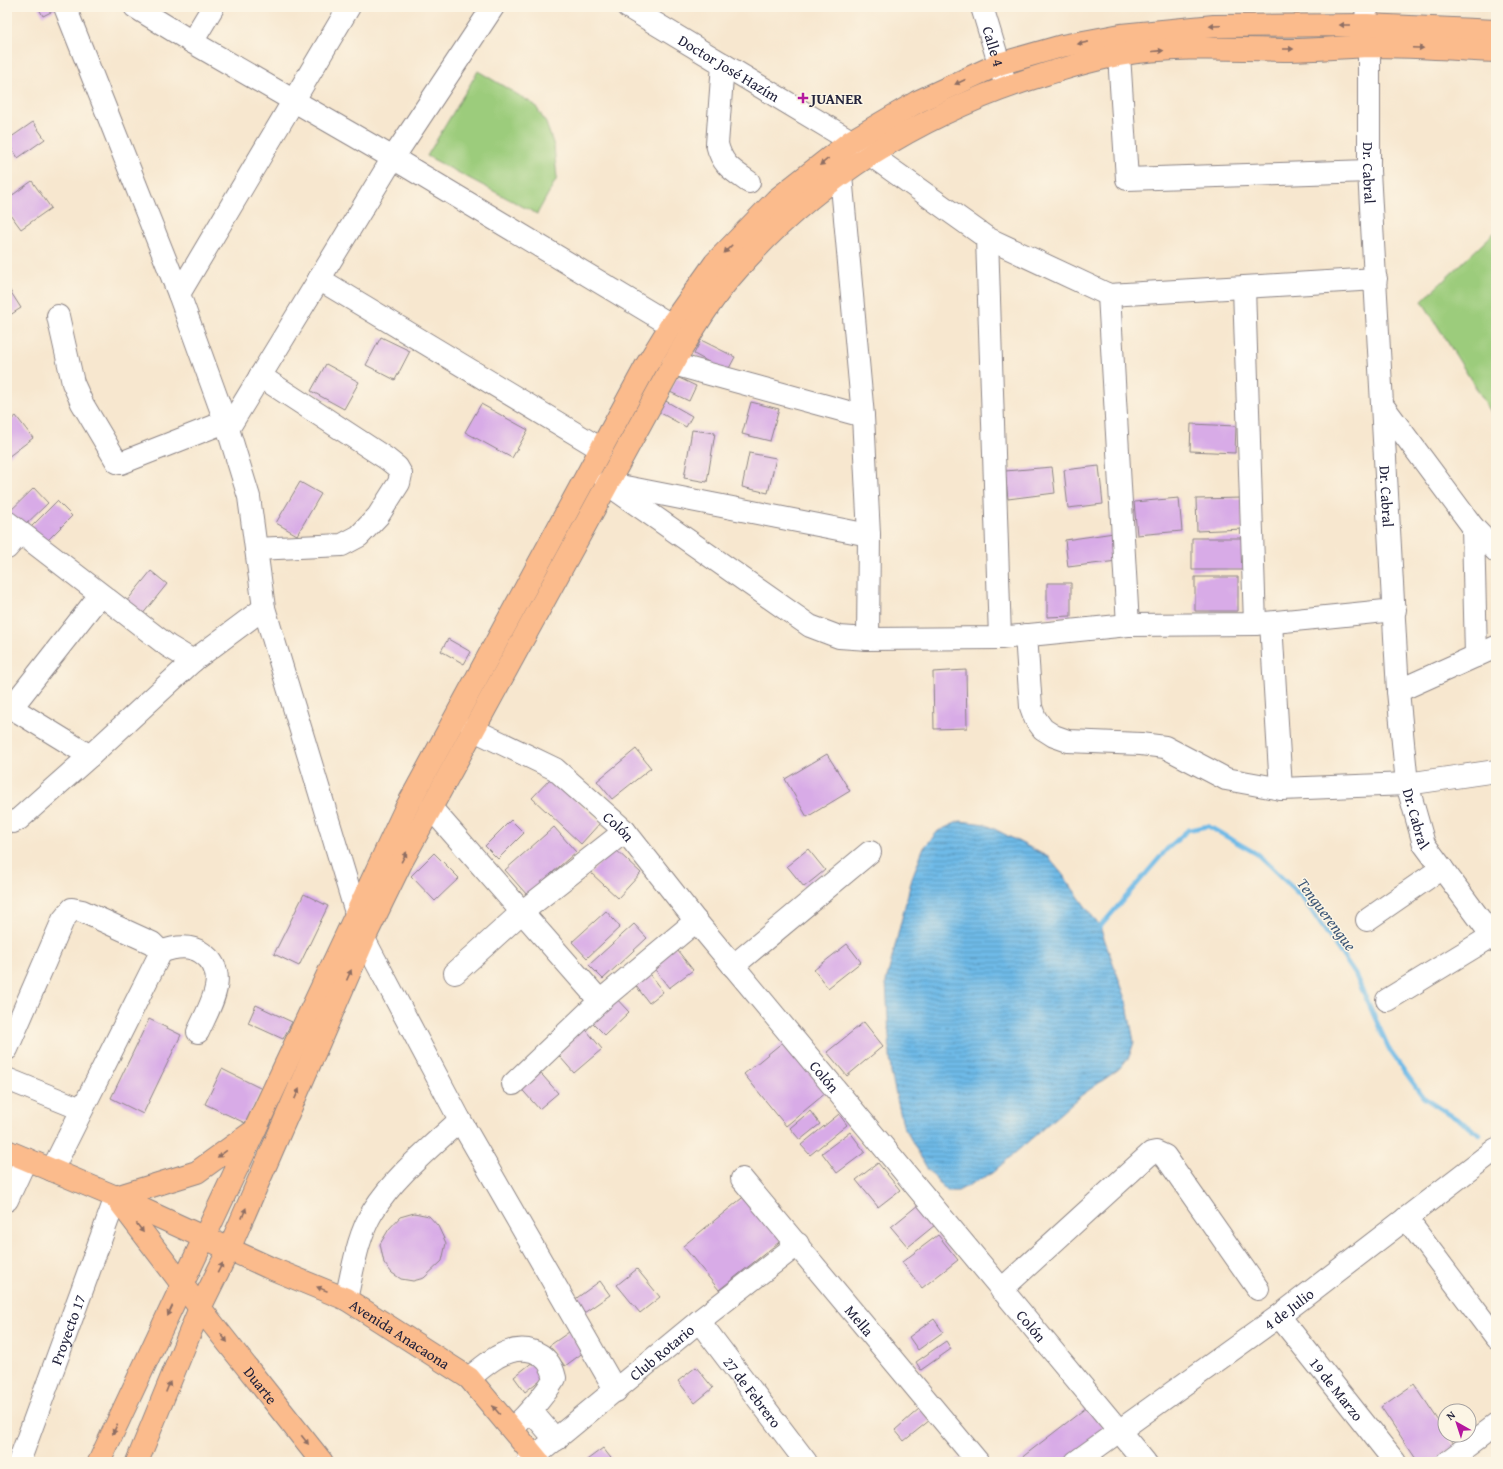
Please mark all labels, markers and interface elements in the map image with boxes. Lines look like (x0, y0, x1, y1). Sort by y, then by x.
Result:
one-way arrow (1338, 22, 1351, 28)
street label: Calle 4 (978, 23, 1010, 69)
one-way arrow (1209, 23, 1221, 30)
street label: Doctor José Hazím (675, 29, 784, 107)
one-way arrow (1077, 40, 1089, 46)
one-way arrow (1412, 45, 1425, 51)
one-way arrow (1282, 46, 1294, 53)
one-way arrow (1152, 48, 1164, 55)
one-way arrow (954, 79, 965, 85)
place label: JUANER (808, 88, 863, 109)
marker: JUANER (798, 93, 808, 103)
street label: Dr. Cabral (1359, 142, 1381, 204)
one-way arrow (819, 158, 830, 166)
one-way arrow (723, 244, 733, 254)
street label: Dr. Cabral (1375, 465, 1399, 528)
street label: Dr. Cabral (1398, 786, 1435, 854)
street label: Colón (599, 806, 640, 846)
one-way arrow (401, 851, 407, 863)
water label: Tenguerengue (1291, 872, 1363, 956)
one-way arrow (346, 969, 352, 980)
street label: Colón (805, 1056, 845, 1097)
one-way arrow (294, 1087, 300, 1099)
one-way arrow (217, 1150, 228, 1158)
one-way arrow (242, 1206, 248, 1218)
one-way arrow (135, 1222, 144, 1233)
one-way arrow (216, 1262, 223, 1274)
street label: 4 de Julio (1259, 1283, 1318, 1334)
one-way arrow (316, 1286, 328, 1292)
street label: Proyecto 17 (45, 1292, 90, 1368)
street label: Avenida Anacaona (346, 1294, 454, 1374)
street label: Mella (841, 1300, 879, 1340)
one-way arrow (166, 1305, 172, 1317)
street label: Colón (1012, 1305, 1052, 1347)
street label: Club Rotario (625, 1319, 699, 1385)
one-way arrow (220, 1333, 228, 1344)
street label: 27 de Febrero (719, 1352, 787, 1432)
street label: 19 de Marzo (1305, 1353, 1369, 1425)
street label: Duarte (240, 1362, 283, 1408)
one-way arrow (165, 1381, 171, 1393)
north arrow (1437, 1403, 1477, 1443)
one-way arrow (492, 1405, 501, 1416)
text: N (1443, 1406, 1459, 1424)
one-way arrow (112, 1423, 118, 1434)
one-way arrow (300, 1434, 309, 1445)

